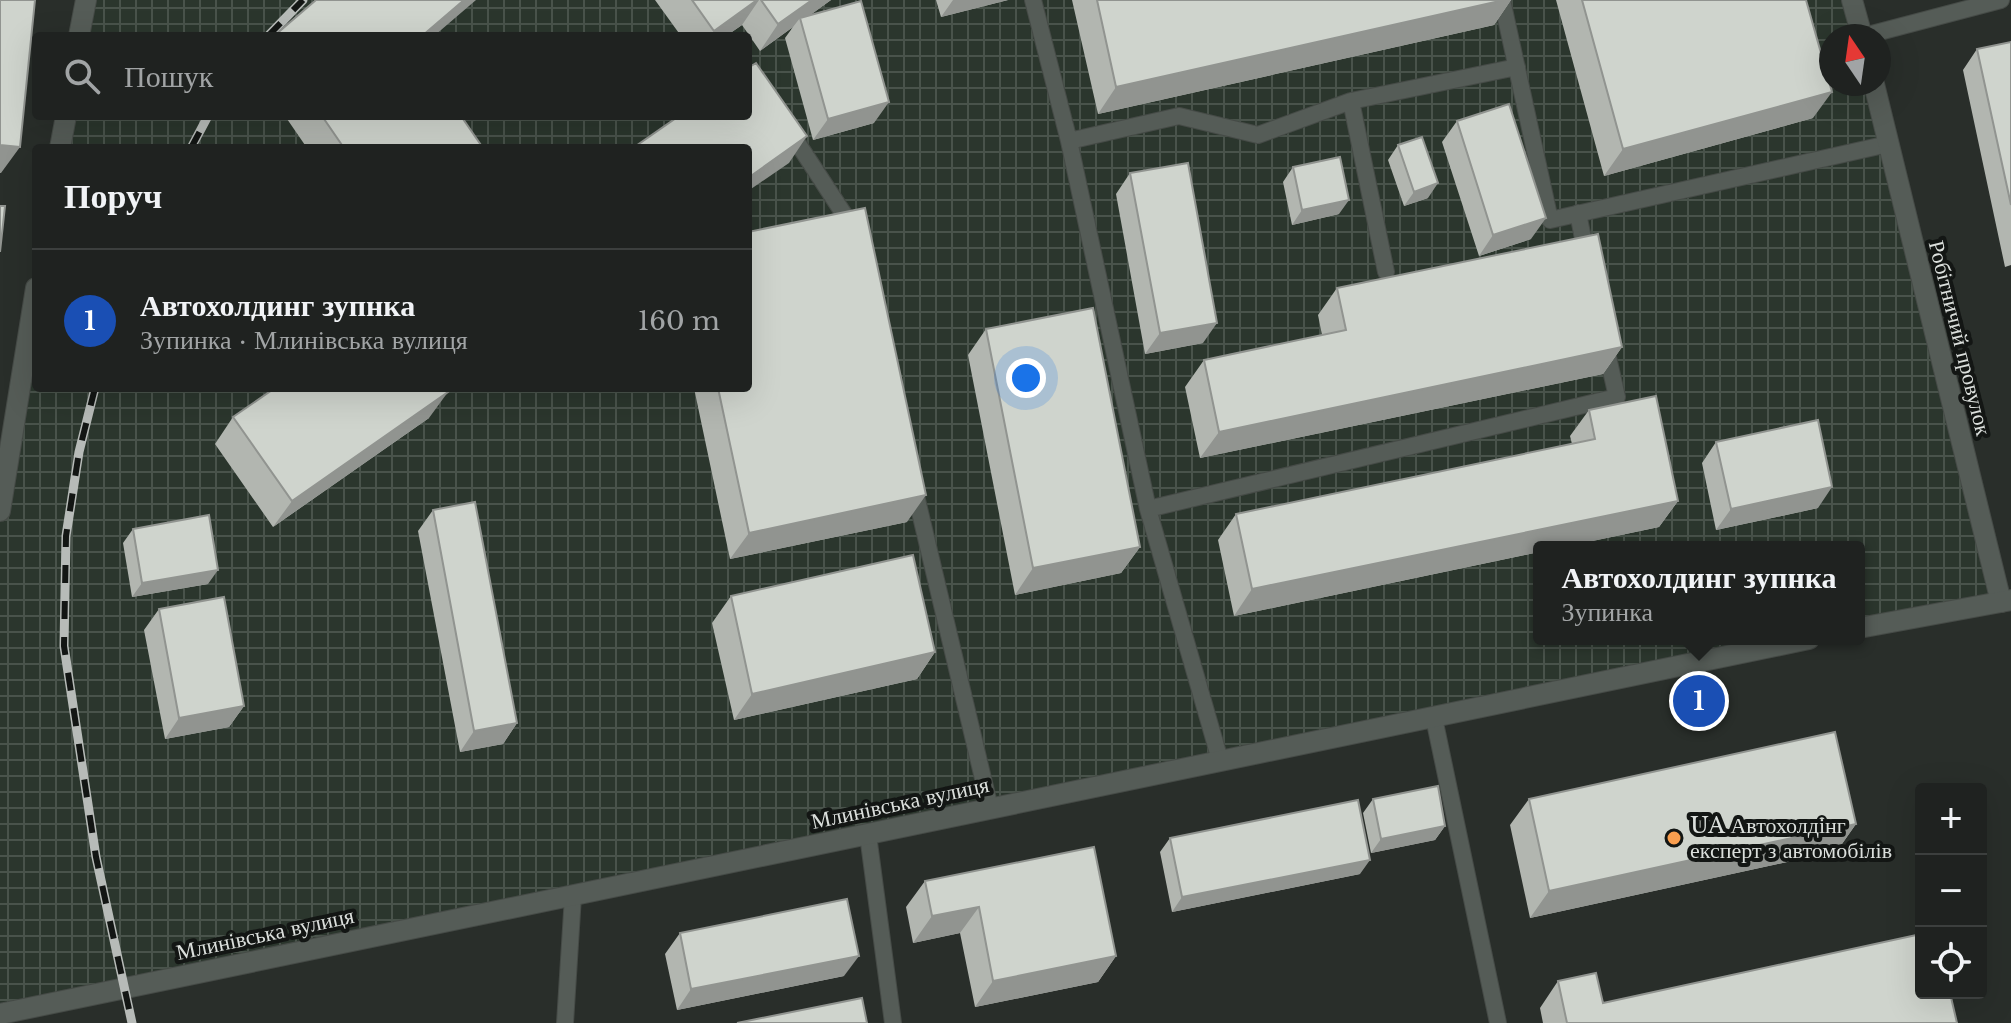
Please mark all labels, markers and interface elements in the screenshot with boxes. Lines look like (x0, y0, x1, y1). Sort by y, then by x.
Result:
north arrow (1819, 24, 1891, 96)
search box (32, 32, 752, 120)
icon: search (60, 54, 104, 98)
text: Пошук (124, 58, 213, 95)
text: Поруч (64, 175, 162, 217)
street label: Робітничий провулок (1923, 238, 1997, 439)
text: Автохолдинг зупнка (140, 287, 415, 324)
text: 1 (84, 305, 96, 337)
text: 160 m (638, 305, 720, 337)
text: Зупинка · Млинівська вулиця (140, 324, 468, 356)
your location (1006, 358, 1046, 398)
popup (1533, 541, 1865, 645)
text: Автохолдинг зупнка (1561, 559, 1837, 596)
text: Зупинка (1561, 596, 1653, 628)
pin: 1 (1673, 671, 1725, 731)
street label: Млинівська вулиця (809, 771, 991, 835)
map controls (1915, 783, 1987, 999)
button: + (1915, 783, 1987, 855)
place label: UA Автохолдінг експерт з автомобілів (1690, 812, 1892, 864)
marker: UA Автохолдінг експерт з автомобілів (1665, 829, 1683, 847)
button: − (1915, 855, 1987, 927)
street label: Млинівська вулиця (174, 902, 356, 966)
button: locate (1915, 927, 1987, 999)

